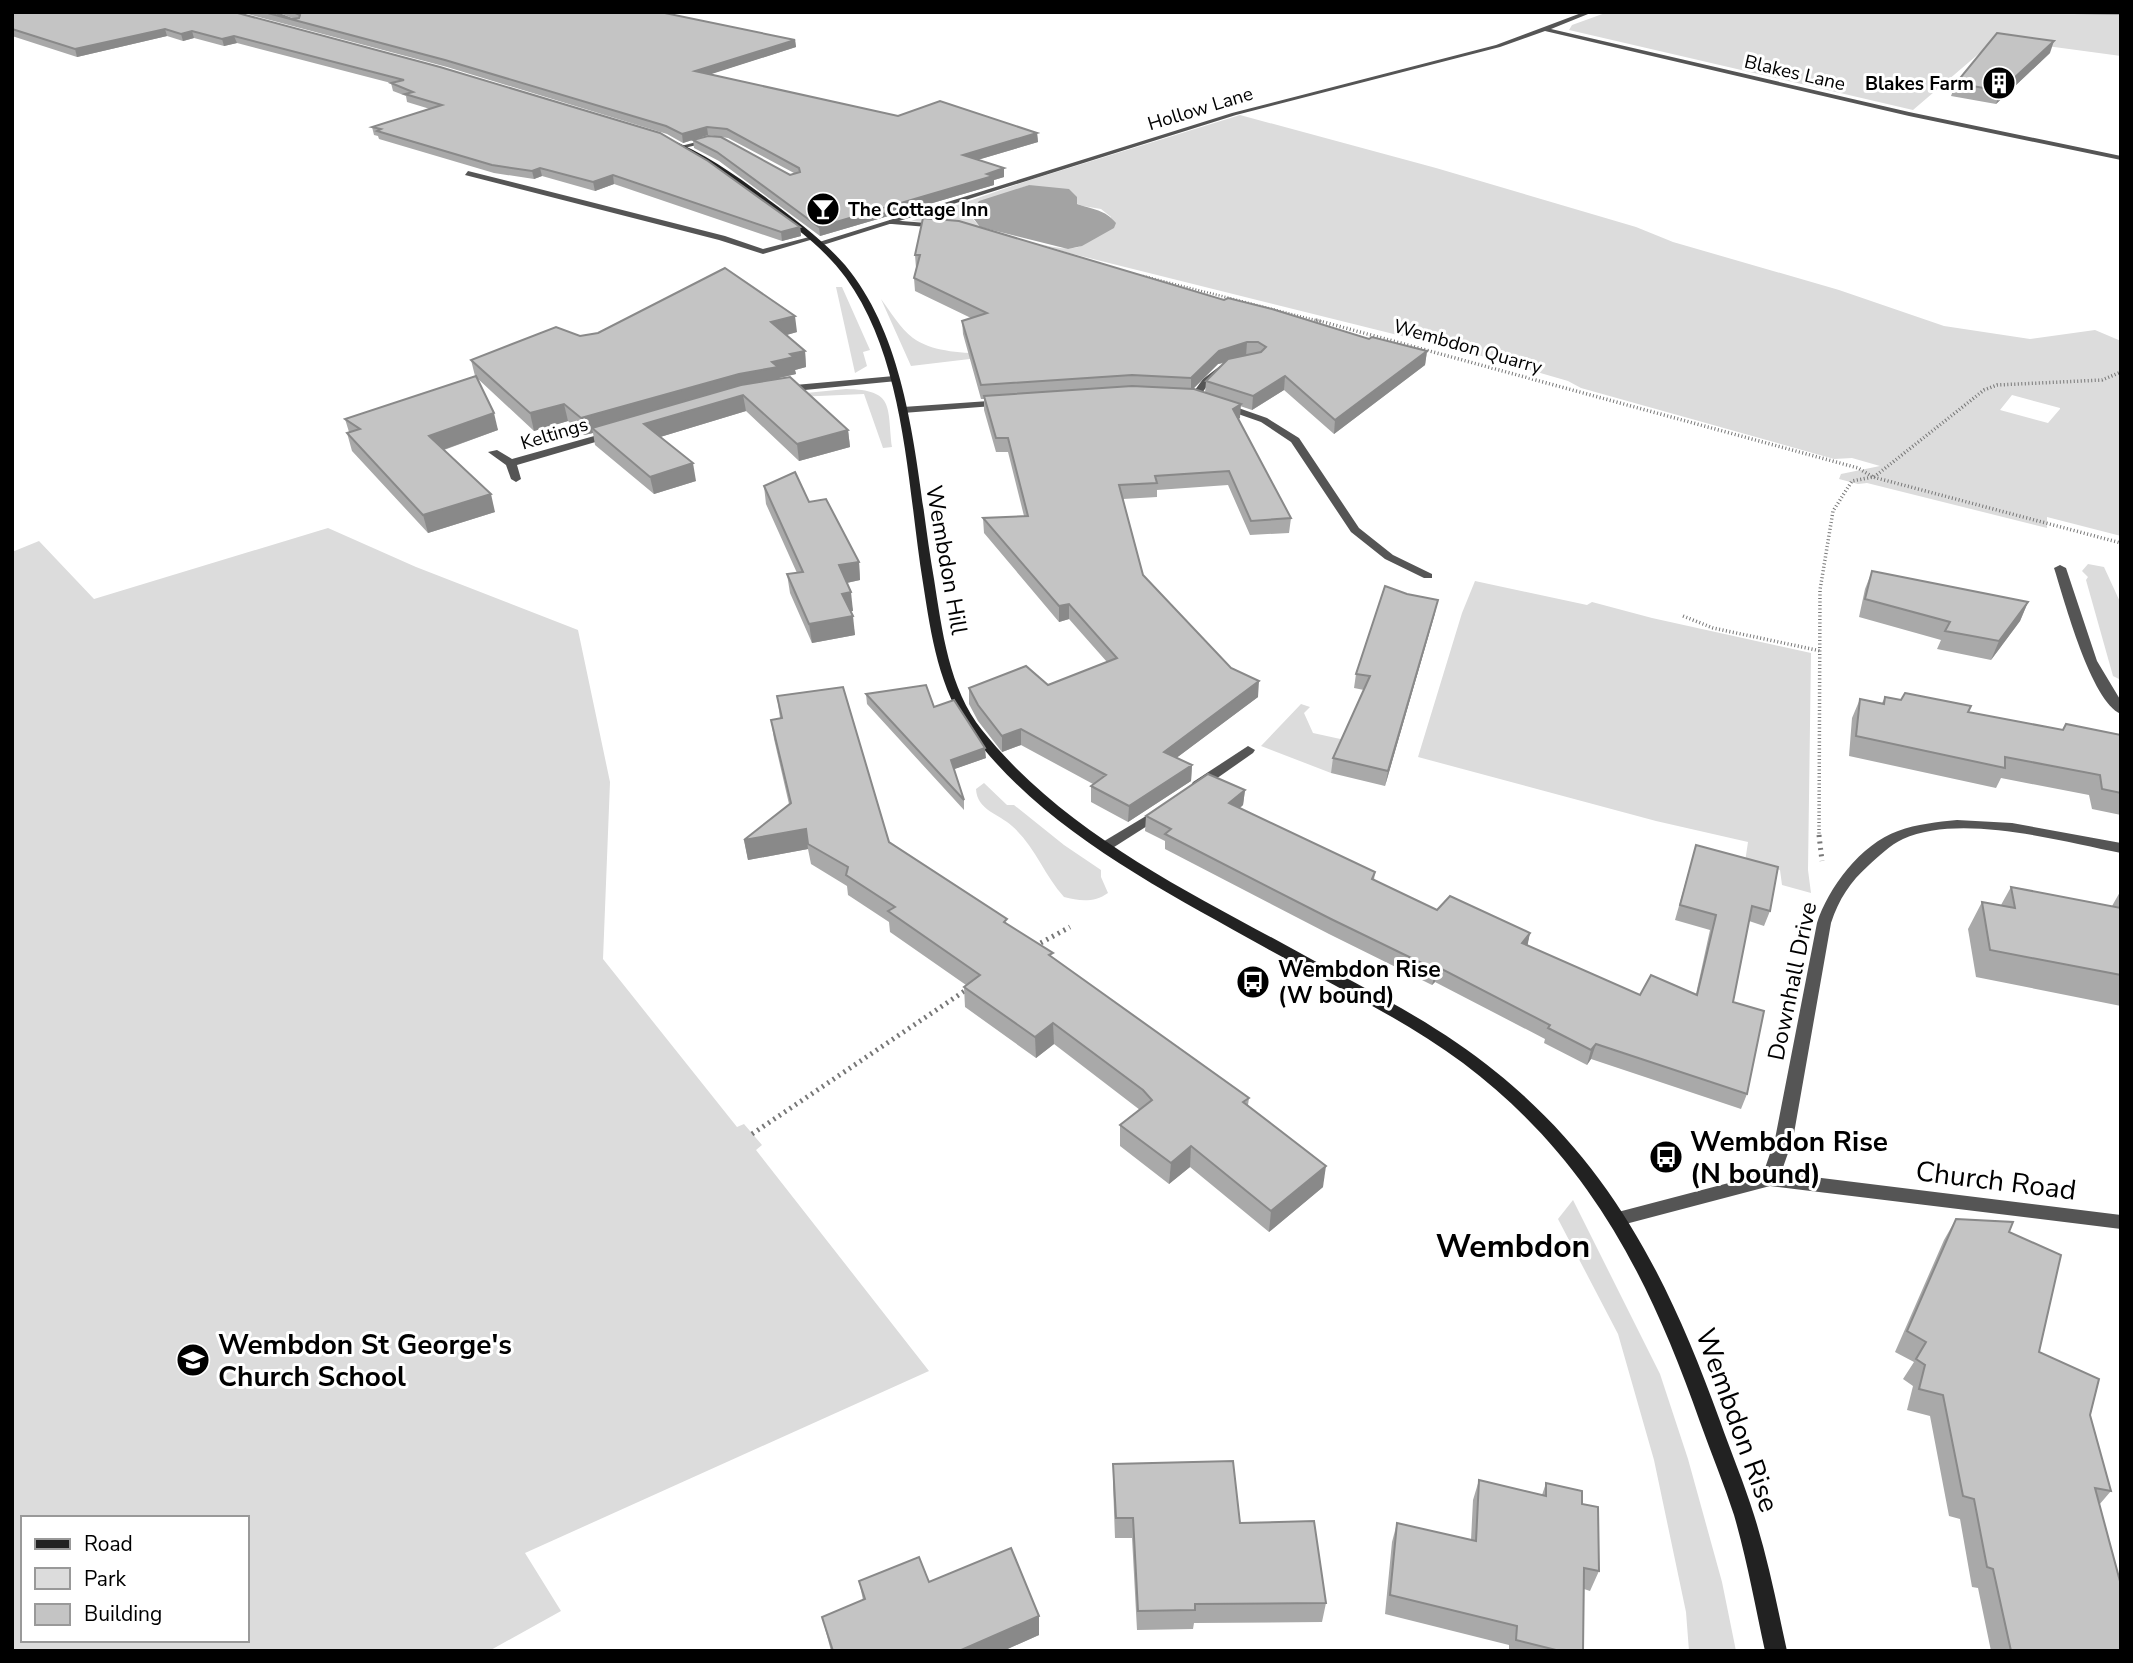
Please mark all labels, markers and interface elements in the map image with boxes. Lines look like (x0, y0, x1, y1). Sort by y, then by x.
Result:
street label: Blakes Lane (1742, 49, 1848, 97)
building icon: Blakes Farm (1980, 64, 2018, 102)
place label: Blakes Farm (1865, 71, 1974, 97)
street label: Hollow Lane (1144, 81, 1256, 137)
bar icon: The Cottage Inn (804, 190, 842, 228)
place label: The Cottage Inn (848, 197, 988, 223)
street label: Wembdon Quarry (1390, 313, 1545, 381)
street label: Keltings (517, 411, 591, 457)
street label: Wembdon Hill (918, 483, 975, 637)
street label: Downhall Drive (1761, 899, 1824, 1063)
place label: Wembdon Rise (W bound) (1278, 954, 1441, 1011)
bus stop icon: Wembdon Rise (W bound) (1234, 963, 1272, 1001)
place label: Wembdon Rise (N bound) (1690, 1123, 1888, 1193)
bus stop icon: Wembdon Rise (N bound) (1647, 1138, 1685, 1176)
street label: Church Road (1913, 1152, 2078, 1210)
district label: Wembdon (1436, 1225, 1590, 1268)
street label: Wembdon Rise (1686, 1323, 1788, 1518)
place label: Wembdon St George's Church School (218, 1326, 512, 1396)
school or university icon: Wembdon St George's Church School (174, 1341, 212, 1379)
legend (21, 1516, 248, 1642)
text: Road (84, 1530, 133, 1558)
text: Park (84, 1565, 126, 1593)
text: Building (84, 1600, 162, 1628)

